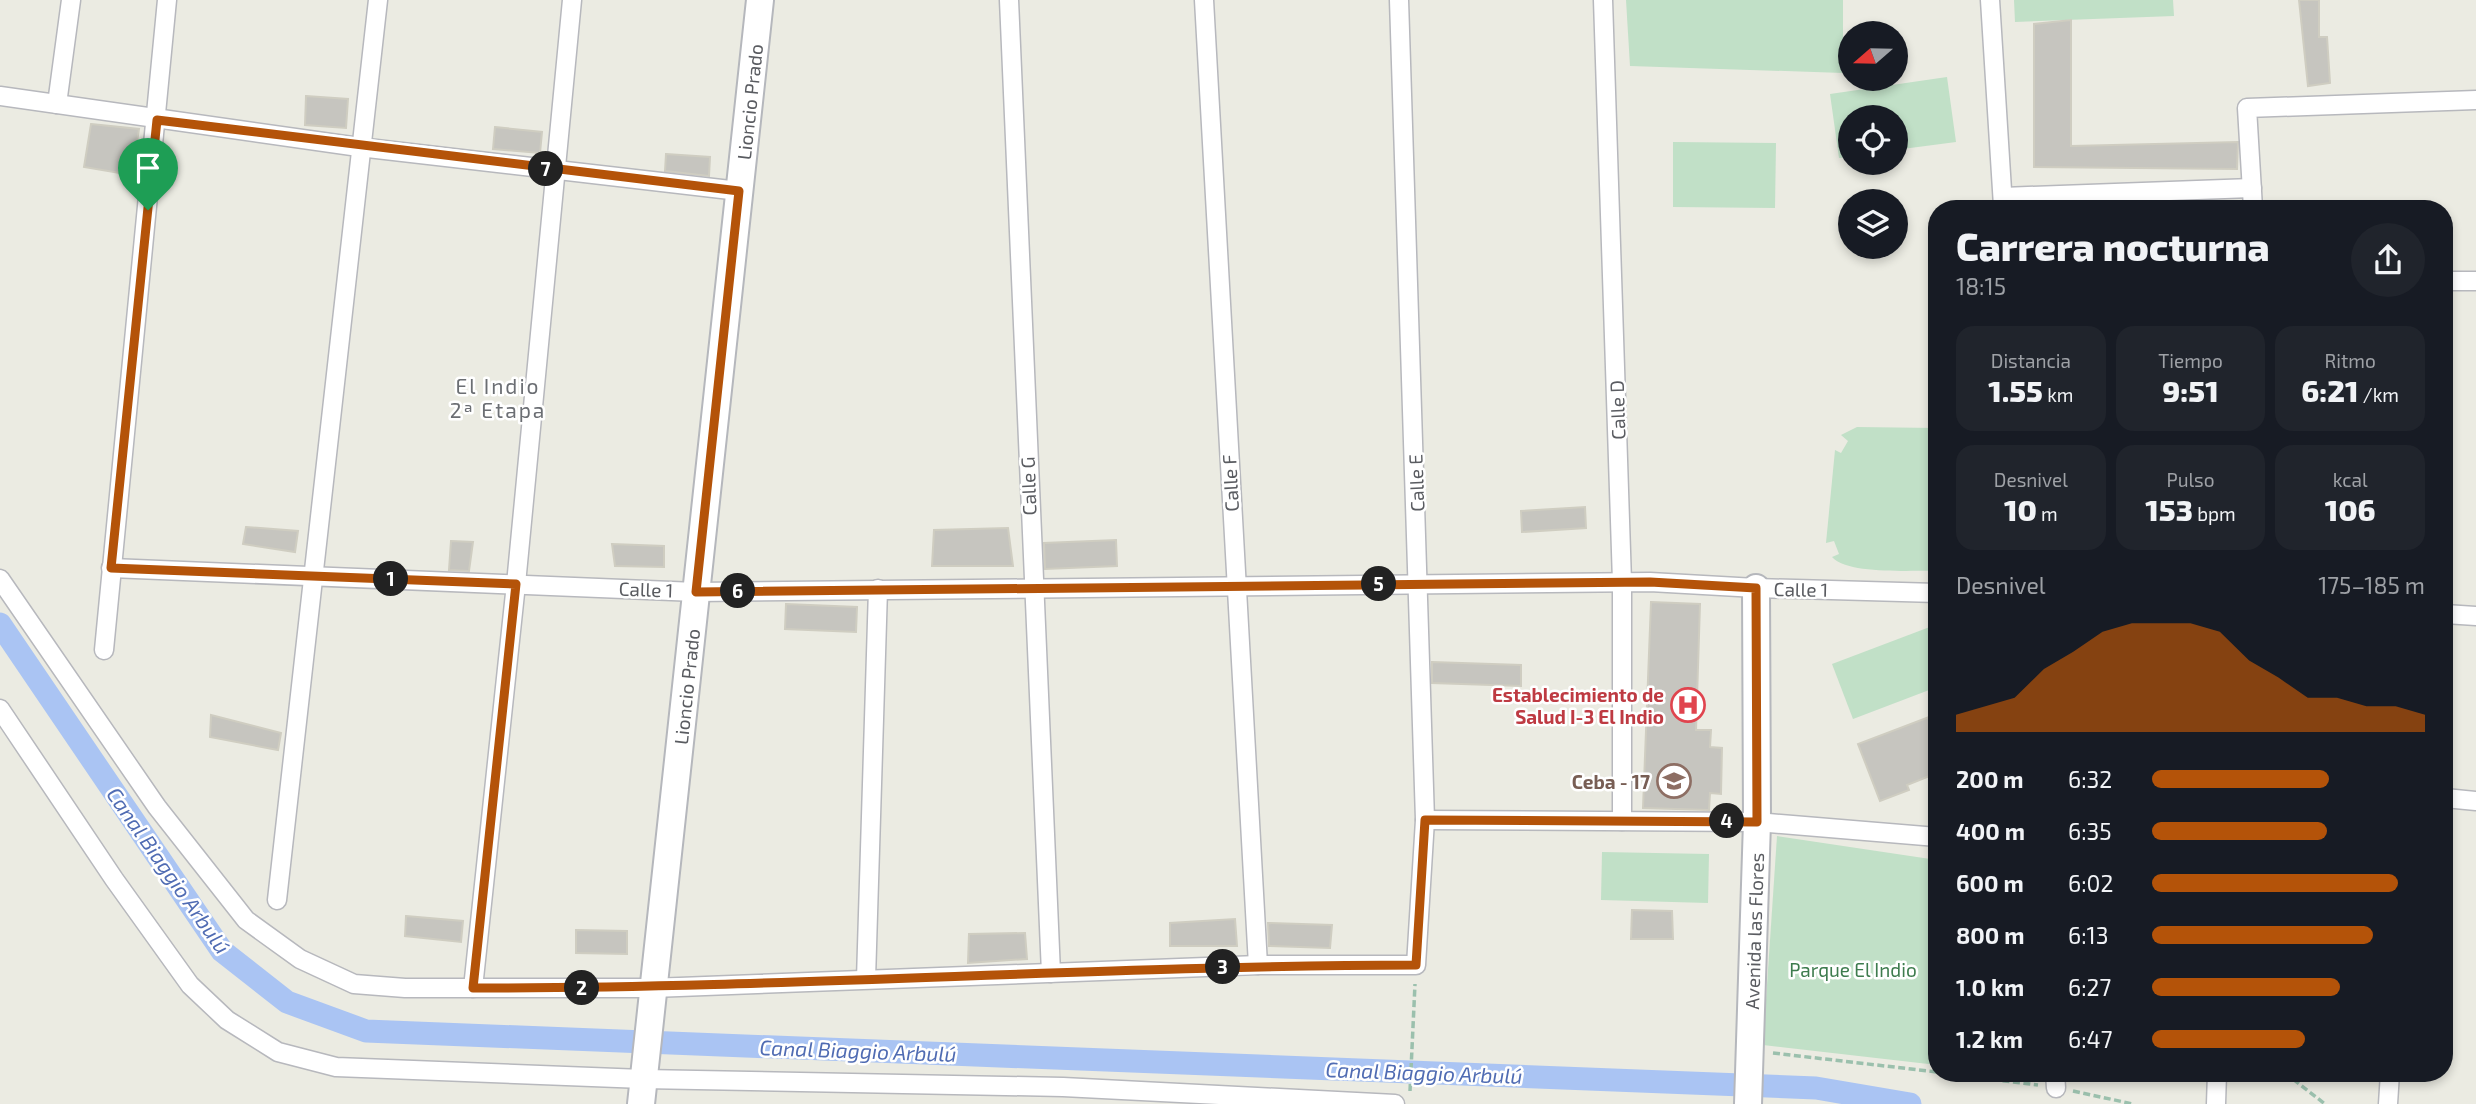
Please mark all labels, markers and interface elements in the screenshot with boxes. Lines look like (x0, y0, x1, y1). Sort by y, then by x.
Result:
north arrow (1838, 21, 1908, 91)
map controls (1838, 21, 1908, 259)
street label: Lioncio Prado (731, 43, 767, 161)
button: locate (1838, 105, 1908, 175)
pin (118, 138, 178, 210)
icon: arrive (129, 149, 167, 187)
pin: 7 (528, 152, 564, 186)
text: 7 (540, 157, 551, 180)
button: layers (1838, 189, 1908, 259)
text: Carrera nocturna (1956, 223, 2270, 269)
button: share (2351, 223, 2425, 297)
text: 18:15 (1956, 272, 2006, 300)
text: Distancia (1991, 349, 2071, 372)
text: Tiempo (2158, 349, 2223, 372)
text: Ritmo (2325, 349, 2376, 372)
text: 1.55 (1988, 372, 2043, 408)
text: 9:51 (2162, 372, 2219, 408)
text: 6:21 (2301, 372, 2359, 408)
district label: El Indio 2ª Etapa (450, 373, 546, 422)
street label: Calle D (1604, 380, 1630, 440)
text: km (2043, 383, 2073, 406)
text: /km (2359, 383, 2399, 406)
street label: Calle F (1217, 454, 1243, 512)
street label: Calle E (1404, 454, 1428, 512)
street label: Calle G (1015, 456, 1041, 516)
text: Desnivel (1994, 468, 2068, 491)
text: Pulso (2166, 468, 2215, 491)
text: kcal (2333, 468, 2368, 491)
text: 10 (2004, 491, 2037, 527)
text: 153 (2145, 491, 2193, 527)
text: 106 (2325, 491, 2376, 527)
text: m (2037, 502, 2058, 525)
text: bpm (2193, 502, 2236, 525)
pin: 1 (374, 562, 408, 596)
pin: 5 (1362, 566, 1396, 602)
text: 1 (386, 567, 395, 590)
text: Desnivel (1956, 571, 2046, 599)
text: 175–185 m (2318, 571, 2425, 599)
text: 5 (1373, 572, 1384, 595)
pin: 6 (720, 574, 756, 608)
street label: Calle 1 (618, 577, 674, 601)
street label: Calle 1 (1774, 577, 1828, 601)
text: 6 (732, 579, 743, 602)
street label: Lioncio Prado (668, 627, 704, 746)
place label: Establecimiento de Salud I-3 El Indio (1492, 683, 1664, 728)
hospital icon: Establecimiento de Salud I-3 El Indio (1669, 686, 1707, 724)
school or university icon: Ceba - 17 (1655, 762, 1693, 800)
text: 200 m (1956, 765, 2024, 793)
text: 6:32 (2068, 765, 2112, 793)
place label: Ceba - 17 (1572, 770, 1650, 793)
water label: Canal Biaggio Arbulú (102, 782, 236, 958)
pin: 4 (1710, 804, 1744, 838)
text: 4 (1720, 809, 1733, 832)
text: 400 m (1956, 817, 2025, 845)
text: 6:35 (2068, 817, 2112, 845)
street label: Avenida las Flores (1740, 852, 1768, 1010)
text: 600 m (1956, 869, 2024, 897)
text: 6:02 (2068, 869, 2113, 897)
text: 800 m (1956, 921, 2025, 949)
text: 6:13 (2068, 921, 2109, 949)
pin: 3 (1206, 950, 1240, 984)
text: 3 (1217, 955, 1228, 978)
park label: Parque El Indio (1789, 958, 1917, 981)
pin: 2 (564, 970, 600, 1006)
text: 1.0 km (1956, 973, 2024, 1001)
text: 6:27 (2068, 973, 2111, 1001)
text: 2 (576, 976, 587, 999)
text: 1.2 km (1956, 1025, 2023, 1053)
text: 6:47 (2068, 1025, 2113, 1053)
water label: Canal Biaggio Arbulú (759, 1034, 957, 1066)
water label: Canal Biaggio Arbulú (1325, 1056, 1523, 1088)

